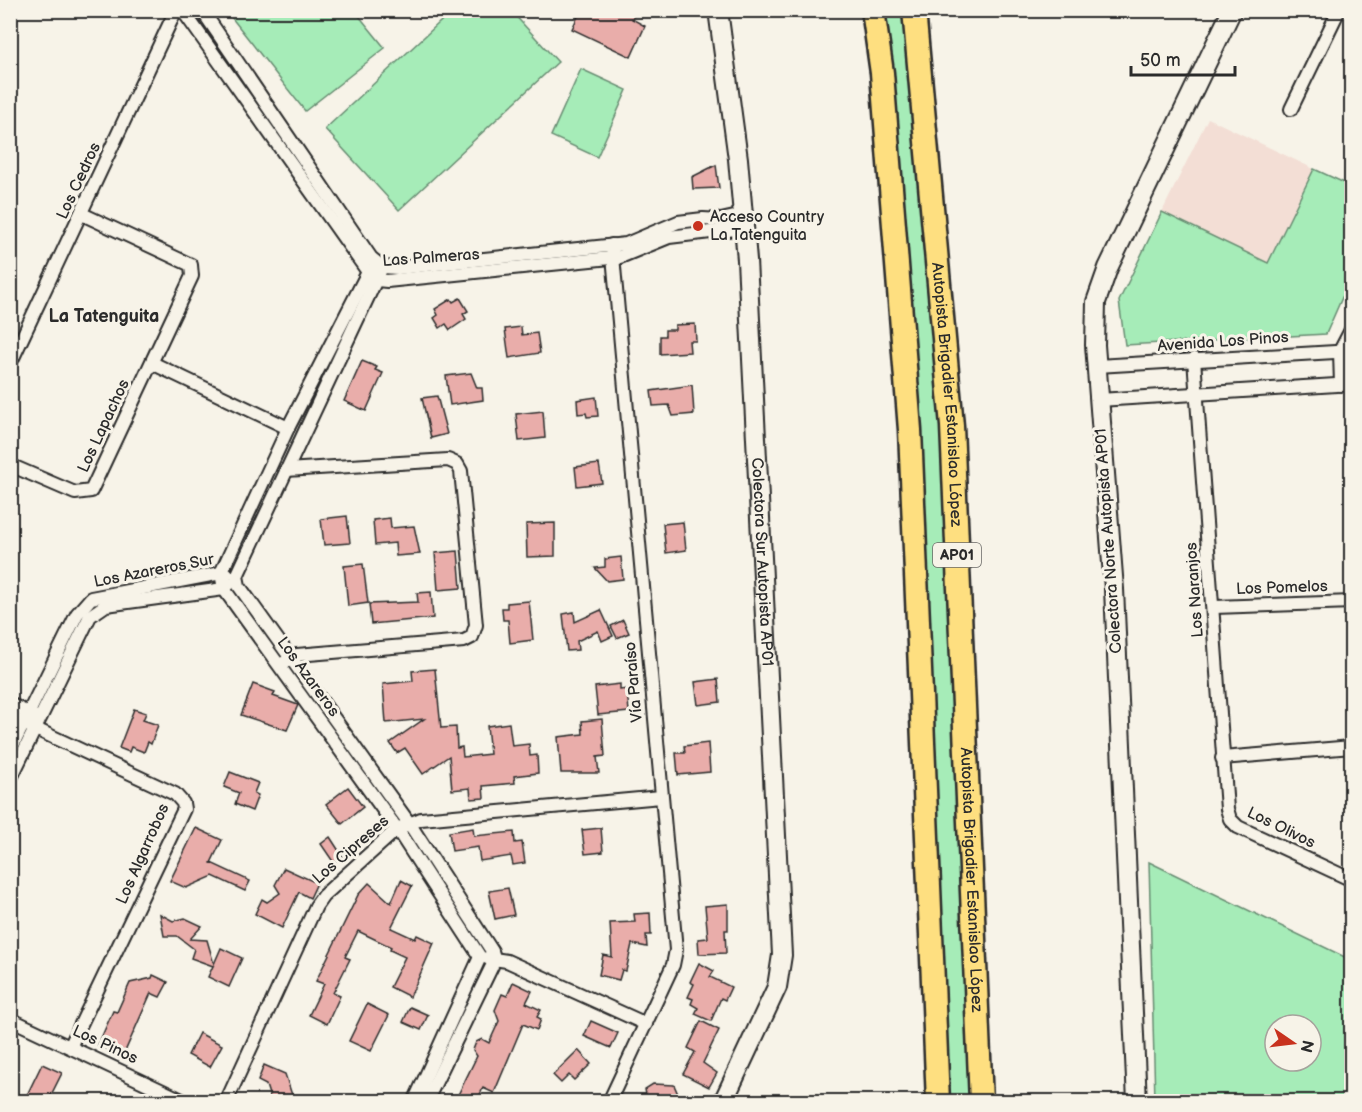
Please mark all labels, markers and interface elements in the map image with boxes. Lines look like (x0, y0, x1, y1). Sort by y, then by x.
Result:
scale bar (1131, 39, 1234, 77)
text: 50 m (1140, 50, 1181, 71)
street label: Los Cedros (53, 140, 105, 222)
place label: Acceso Country La Tatenguita (710, 208, 825, 245)
marker: Acceso Country La Tatenguita (691, 219, 705, 233)
street label: Las Palmeras (382, 245, 480, 271)
street label: Autopista Brigadier Estanislao López (928, 262, 966, 527)
district label: La Tatenguita (49, 306, 159, 327)
street label: Avenida Los Pinos (1157, 328, 1289, 356)
street label: Los Lapachos (74, 376, 134, 476)
street label: Colectora Norte Autopista AP01 (1092, 428, 1126, 654)
street label: Colectora Sur Autopista AP01 (747, 457, 777, 667)
street label: Los Naranjos (1182, 542, 1208, 638)
road number: AP01 (933, 543, 981, 567)
street label: Los Azareros Sur (92, 550, 216, 592)
street label: Los Pomelos (1236, 577, 1328, 599)
street label: Los Azareros (273, 633, 343, 721)
street label: Vía Paraíso (621, 641, 647, 723)
street label: Autopista Brigadier Estanislao López (956, 747, 987, 1013)
street label: Los Algarrobos (112, 801, 174, 907)
street label: Los Olivos (1244, 803, 1318, 853)
street label: Los Cipreses (309, 812, 393, 888)
north arrow (1263, 1013, 1323, 1073)
street label: Los Pinos (69, 1022, 141, 1068)
text: N (1295, 1038, 1317, 1054)

